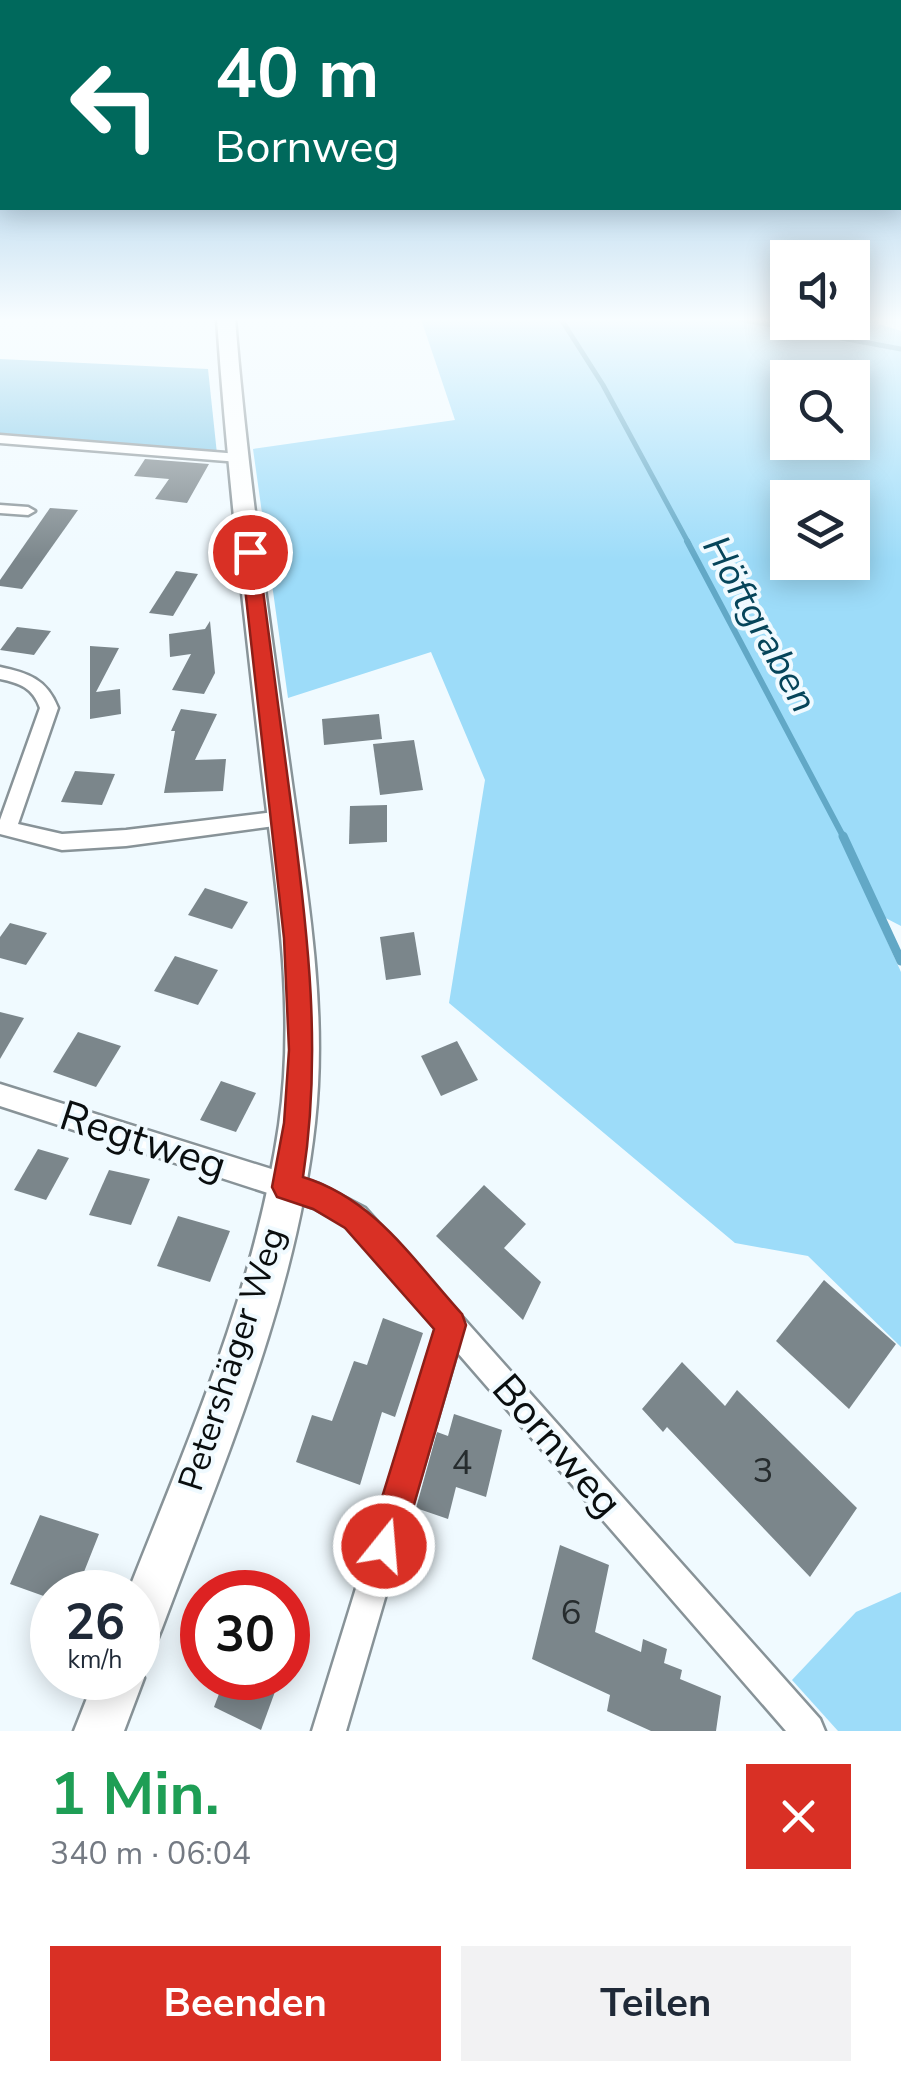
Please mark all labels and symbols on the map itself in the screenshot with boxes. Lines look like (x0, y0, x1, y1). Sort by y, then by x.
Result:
pin (208, 510, 293, 595)
water label: Höftgraben (691, 527, 829, 721)
street label: Regtweg (53, 1087, 233, 1195)
street label: Petershäger Weg (167, 1221, 297, 1497)
street label: Bornweg (479, 1362, 635, 1530)
house number: 4 (451, 1439, 473, 1486)
house number: 3 (752, 1447, 774, 1494)
position arrow (332, 1494, 436, 1598)
speed limit sign: 30 (180, 1570, 310, 1700)
house number: 6 (560, 1589, 582, 1636)

